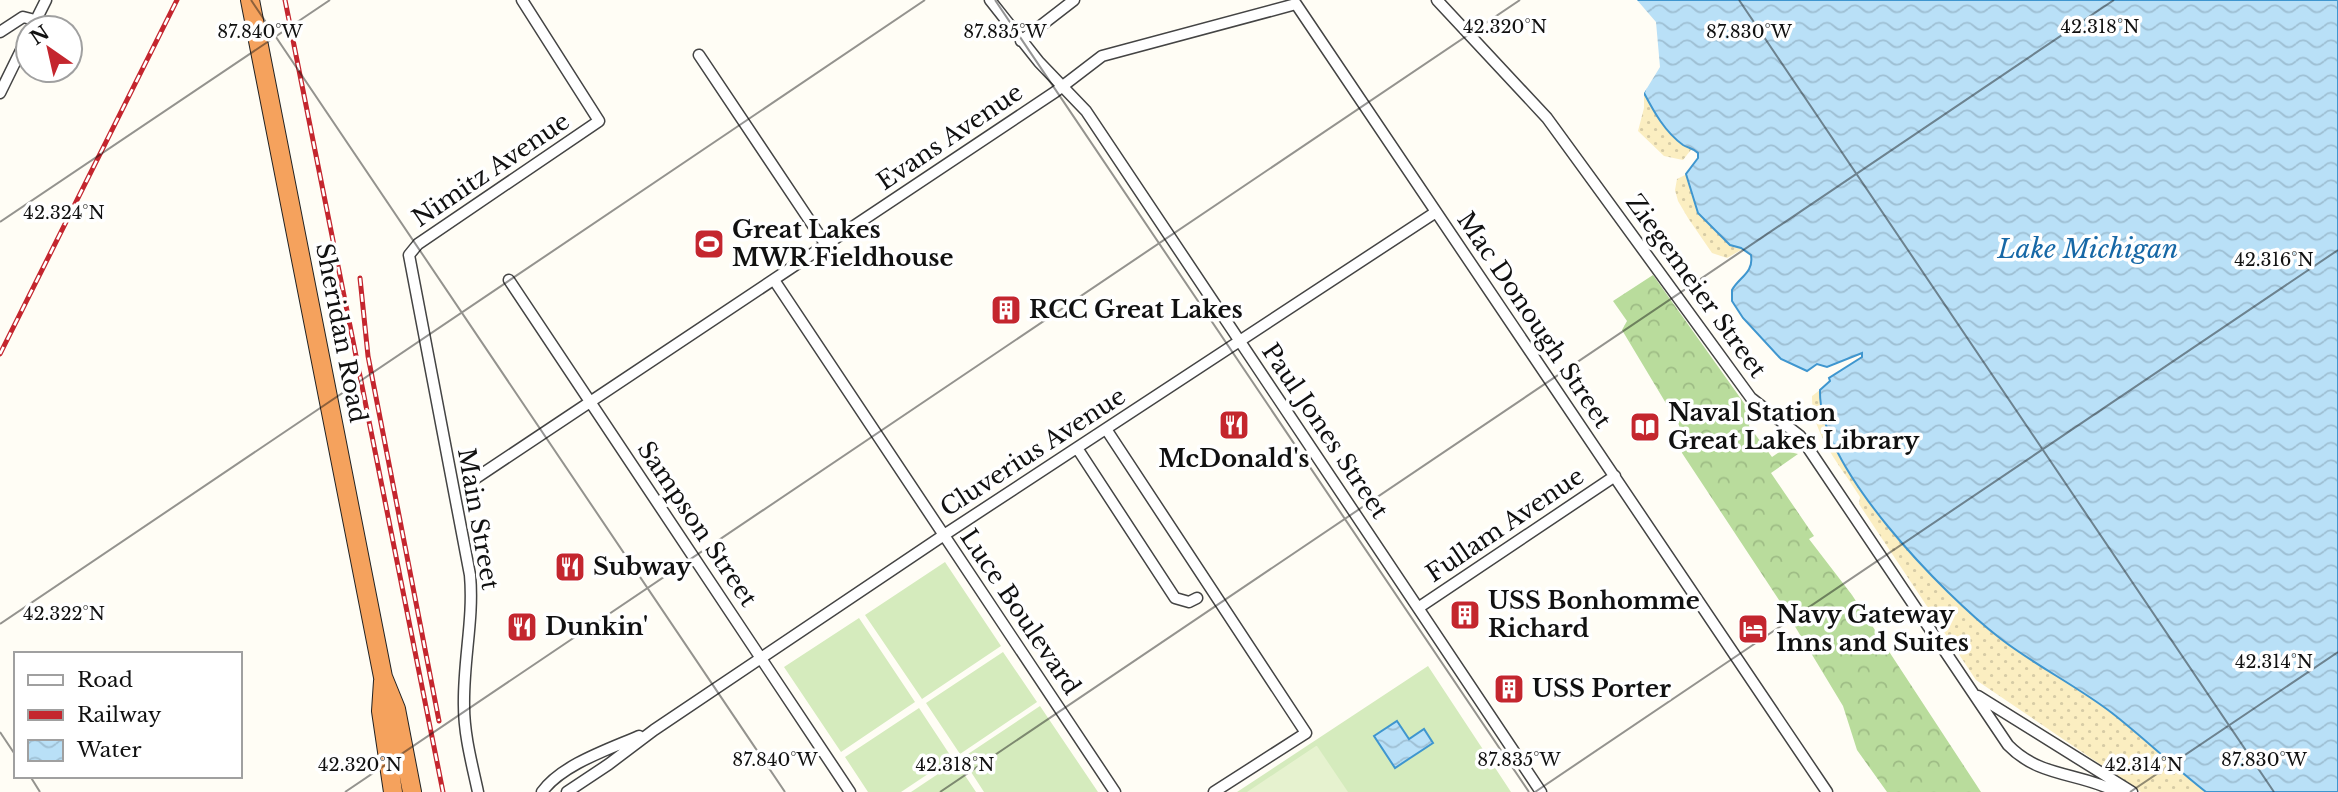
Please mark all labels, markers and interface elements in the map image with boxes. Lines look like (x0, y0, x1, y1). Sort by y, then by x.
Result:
north arrow (14, 14, 84, 84)
text: 42.320°N (1463, 16, 1547, 38)
text: 42.318°N (2061, 16, 2139, 38)
text: N (26, 21, 54, 50)
text: 87.840°W (217, 21, 303, 43)
text: 87.835°W (963, 21, 1047, 43)
text: 87.830°W (1706, 21, 1793, 43)
street label: Evans Avenue (871, 77, 1028, 196)
street label: Nimitz Avenue (407, 106, 575, 233)
street label: Ziegemeier Street (1620, 188, 1773, 383)
text: 42.324°N (23, 202, 105, 224)
street label: Mac Donough Street (1451, 206, 1618, 433)
place label: Great Lakes MWR Fieldhouse (732, 215, 954, 272)
sports icon: Great Lakes MWR Fieldhouse (692, 227, 726, 261)
water label: Lake Michigan (1997, 233, 2178, 265)
street label: Sheridan Road (310, 241, 373, 425)
text: 42.316°N (2234, 249, 2314, 271)
building icon: RCC Great Lakes (989, 293, 1023, 327)
place label: RCC Great Lakes (1029, 295, 1243, 324)
street label: Paul Jones Street (1256, 338, 1395, 524)
street label: Cluverius Avenue (935, 381, 1131, 522)
place label: Naval Station Great Lakes Library (1668, 398, 1920, 455)
restaurant icon: McDonald's (1217, 408, 1251, 442)
library icon: Naval Station Great Lakes Library (1628, 410, 1662, 444)
street label: Sampson Street (631, 436, 763, 612)
place label: McDonald's (1159, 444, 1309, 473)
street label: Main Street (452, 446, 505, 592)
street label: Fullam Avenue (1420, 461, 1589, 588)
street label: Luce Boulevard (954, 523, 1087, 700)
restaurant icon: Subway (553, 550, 587, 584)
place label: Subway (593, 552, 692, 581)
place label: USS Bonhomme Richard (1488, 586, 1700, 643)
building icon: USS Bonhomme Richard (1448, 598, 1482, 632)
place label: Navy Gateway Inns and Suites (1776, 600, 1969, 657)
text: 42.322°N (23, 603, 105, 625)
restaurant icon: Dunkin' (505, 610, 539, 644)
place label: Dunkin' (545, 612, 648, 641)
hotel icon: Navy Gateway Inns and Suites (1736, 612, 1770, 646)
text: 42.314°N (2235, 651, 2313, 673)
legend (14, 652, 242, 778)
text: Road (77, 667, 133, 693)
building icon: USS Porter (1492, 672, 1526, 706)
place label: USS Porter (1532, 674, 1671, 703)
text: Railway (77, 702, 162, 728)
text: Water (76, 737, 141, 763)
text: 87.840°W (732, 749, 818, 771)
text: 87.835°W (1477, 749, 1561, 771)
text: 87.830°W (2221, 749, 2308, 771)
text: 42.320°N (318, 754, 402, 776)
text: 42.318°N (916, 754, 994, 776)
text: 42.314°N (2105, 754, 2183, 776)

